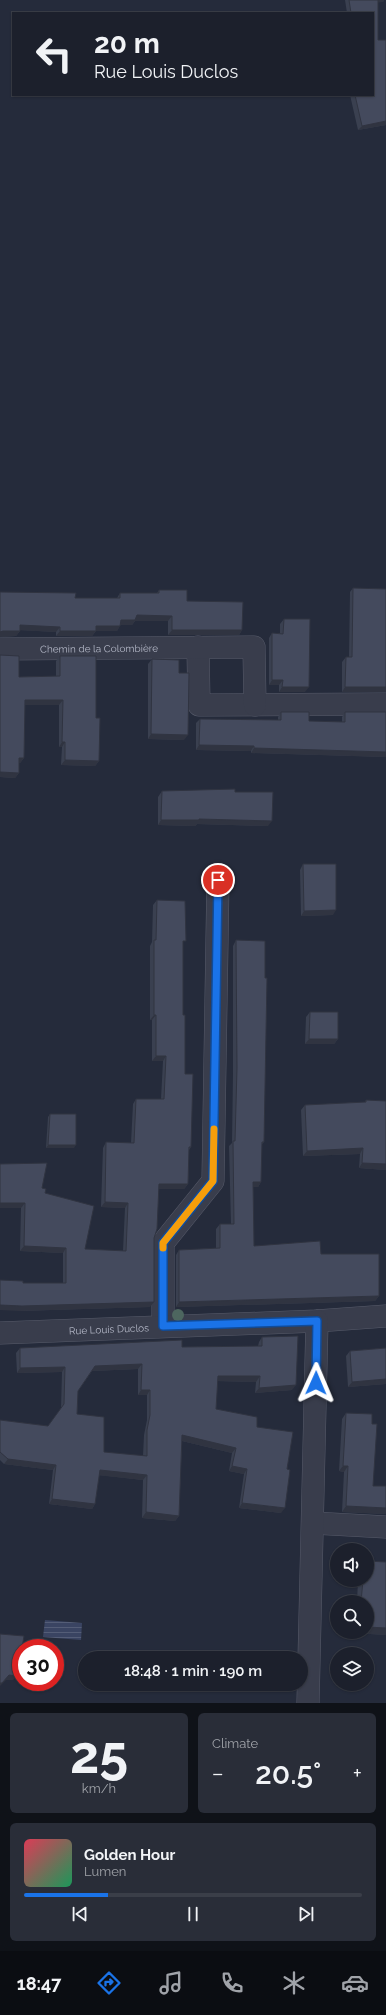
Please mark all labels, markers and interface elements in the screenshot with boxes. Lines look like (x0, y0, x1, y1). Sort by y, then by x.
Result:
text: 20 m (94, 27, 160, 60)
icon: left (28, 28, 80, 80)
text: Rue Louis Duclos (94, 61, 238, 82)
street label: Chemin de la Colombière (40, 642, 158, 654)
pin (201, 863, 235, 897)
icon: arrive (207, 869, 229, 891)
street label: Rue Louis Duclos (69, 1322, 149, 1336)
position arrow (295, 1362, 337, 1404)
map controls (330, 1543, 374, 1691)
button: sound (330, 1543, 374, 1587)
button: search (330, 1595, 374, 1639)
speed limit sign: 30 (12, 1639, 64, 1691)
button: layers (330, 1647, 374, 1691)
text: 18:48 · 1 min · 190 m (124, 1662, 262, 1680)
text: 25 (70, 1724, 128, 1785)
text: Climate (212, 1736, 258, 1751)
text: 20.5° (255, 1756, 321, 1791)
text: − (212, 1760, 224, 1786)
text: + (353, 1760, 362, 1786)
text: km/h (82, 1781, 116, 1796)
text: Golden Hour (84, 1846, 175, 1864)
text: Lumen (84, 1864, 126, 1879)
icon: previous (69, 1903, 91, 1925)
icon: pause (182, 1903, 204, 1925)
icon: next (295, 1903, 317, 1925)
icon: directions (95, 1969, 123, 1997)
icon: music (157, 1969, 185, 1997)
icon: phone (218, 1969, 246, 1997)
icon: climate (280, 1969, 308, 1997)
icon: car (341, 1969, 369, 1997)
text: 18:47 (17, 1973, 61, 1994)

